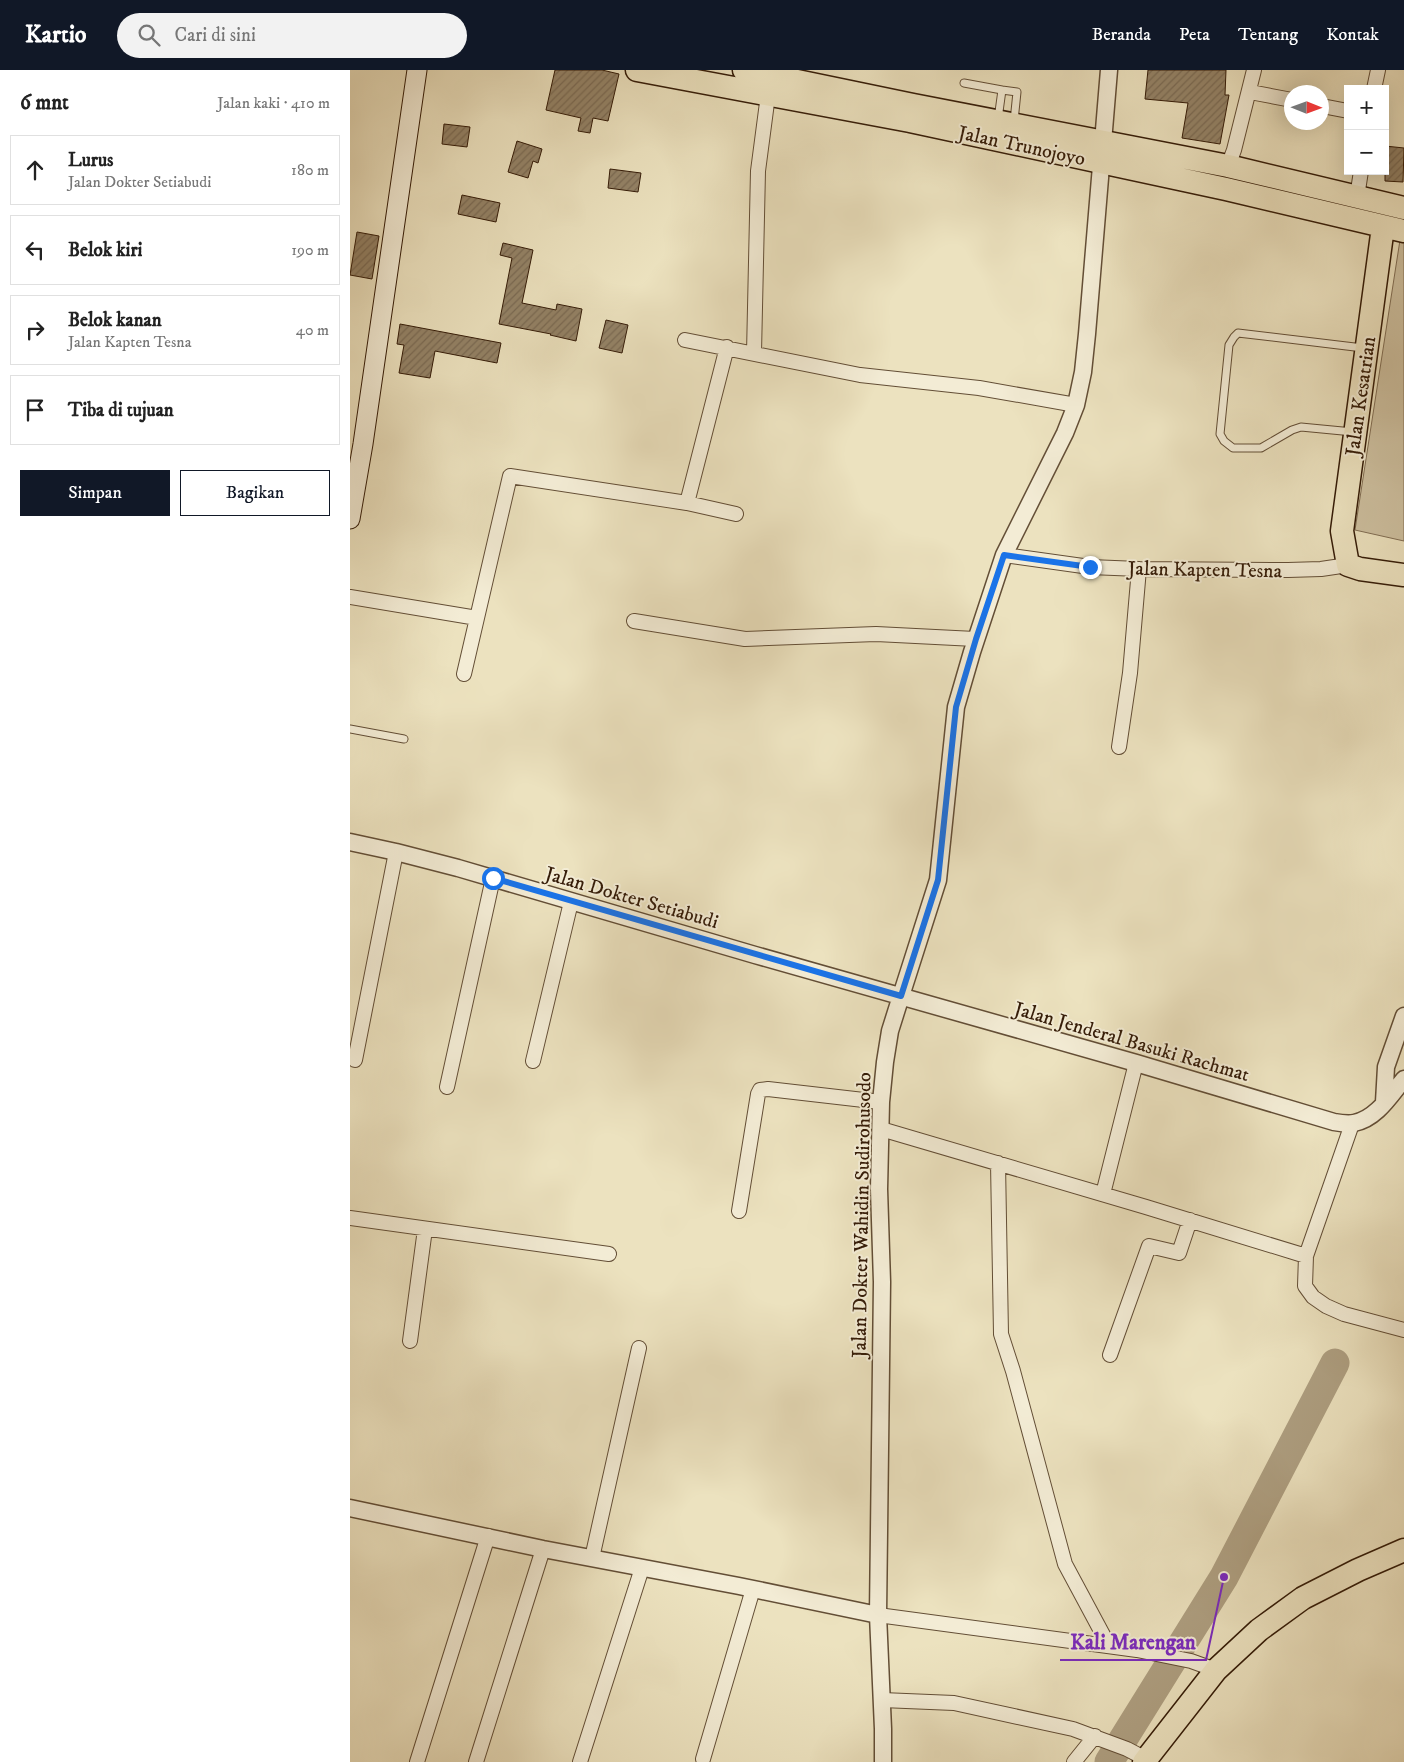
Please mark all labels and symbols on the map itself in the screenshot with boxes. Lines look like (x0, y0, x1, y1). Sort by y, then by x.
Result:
north arrow (1284, 85, 1329, 130)
street label: Jalan Trunojoyo (954, 120, 1088, 172)
street label: Jalan Kesatrian (1340, 334, 1382, 460)
route end (1079, 556, 1102, 579)
street label: Jalan Kapten Tesna (1126, 557, 1283, 584)
street label: Jalan Dokter Setiabudi (540, 861, 721, 935)
route start (482, 867, 505, 890)
street label: Jalan Jenderal Basuki Rachmat (1009, 996, 1252, 1088)
street label: Jalan Dokter Wahidin Sudirohusodo (847, 1072, 877, 1360)
callout: Kali Marengan (1060, 1624, 1206, 1660)
text: Kali Marengan (1070, 1630, 1197, 1656)

